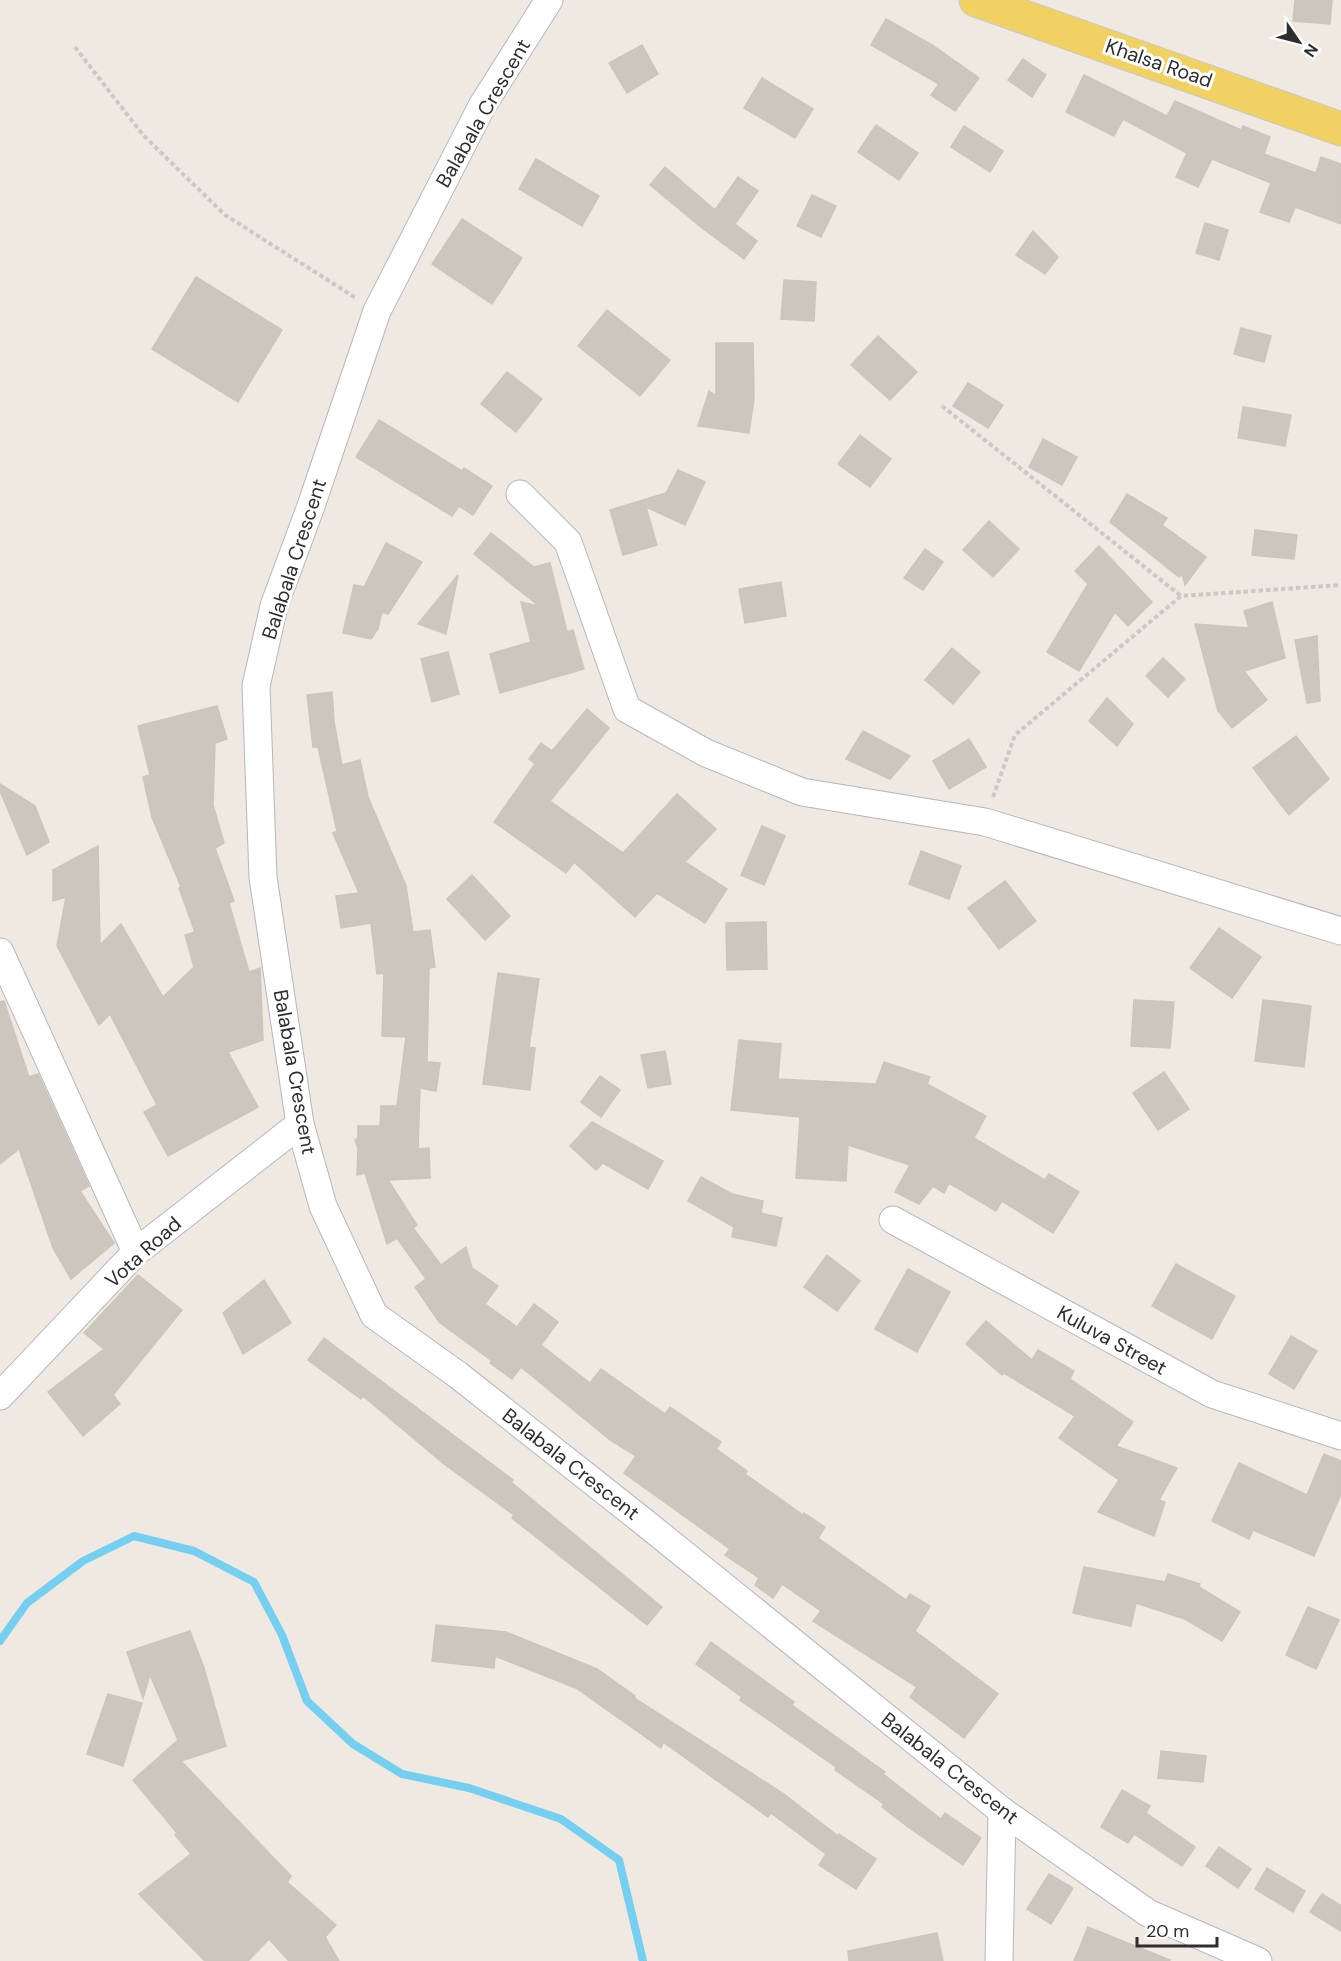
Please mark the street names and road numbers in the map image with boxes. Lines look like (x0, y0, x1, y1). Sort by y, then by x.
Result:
street label: Khalsa Road (1102, 33, 1216, 93)
street label: Balabala Crescent (430, 34, 536, 192)
street label: Balabala Crescent (256, 475, 332, 643)
street label: Balabala Crescent (268, 987, 322, 1157)
street label: Vota Road (99, 1211, 187, 1293)
street label: Kuluva Street (1053, 1299, 1172, 1381)
street label: Balabala Crescent (497, 1402, 645, 1526)
street label: Balabala Crescent (876, 1706, 1024, 1830)

